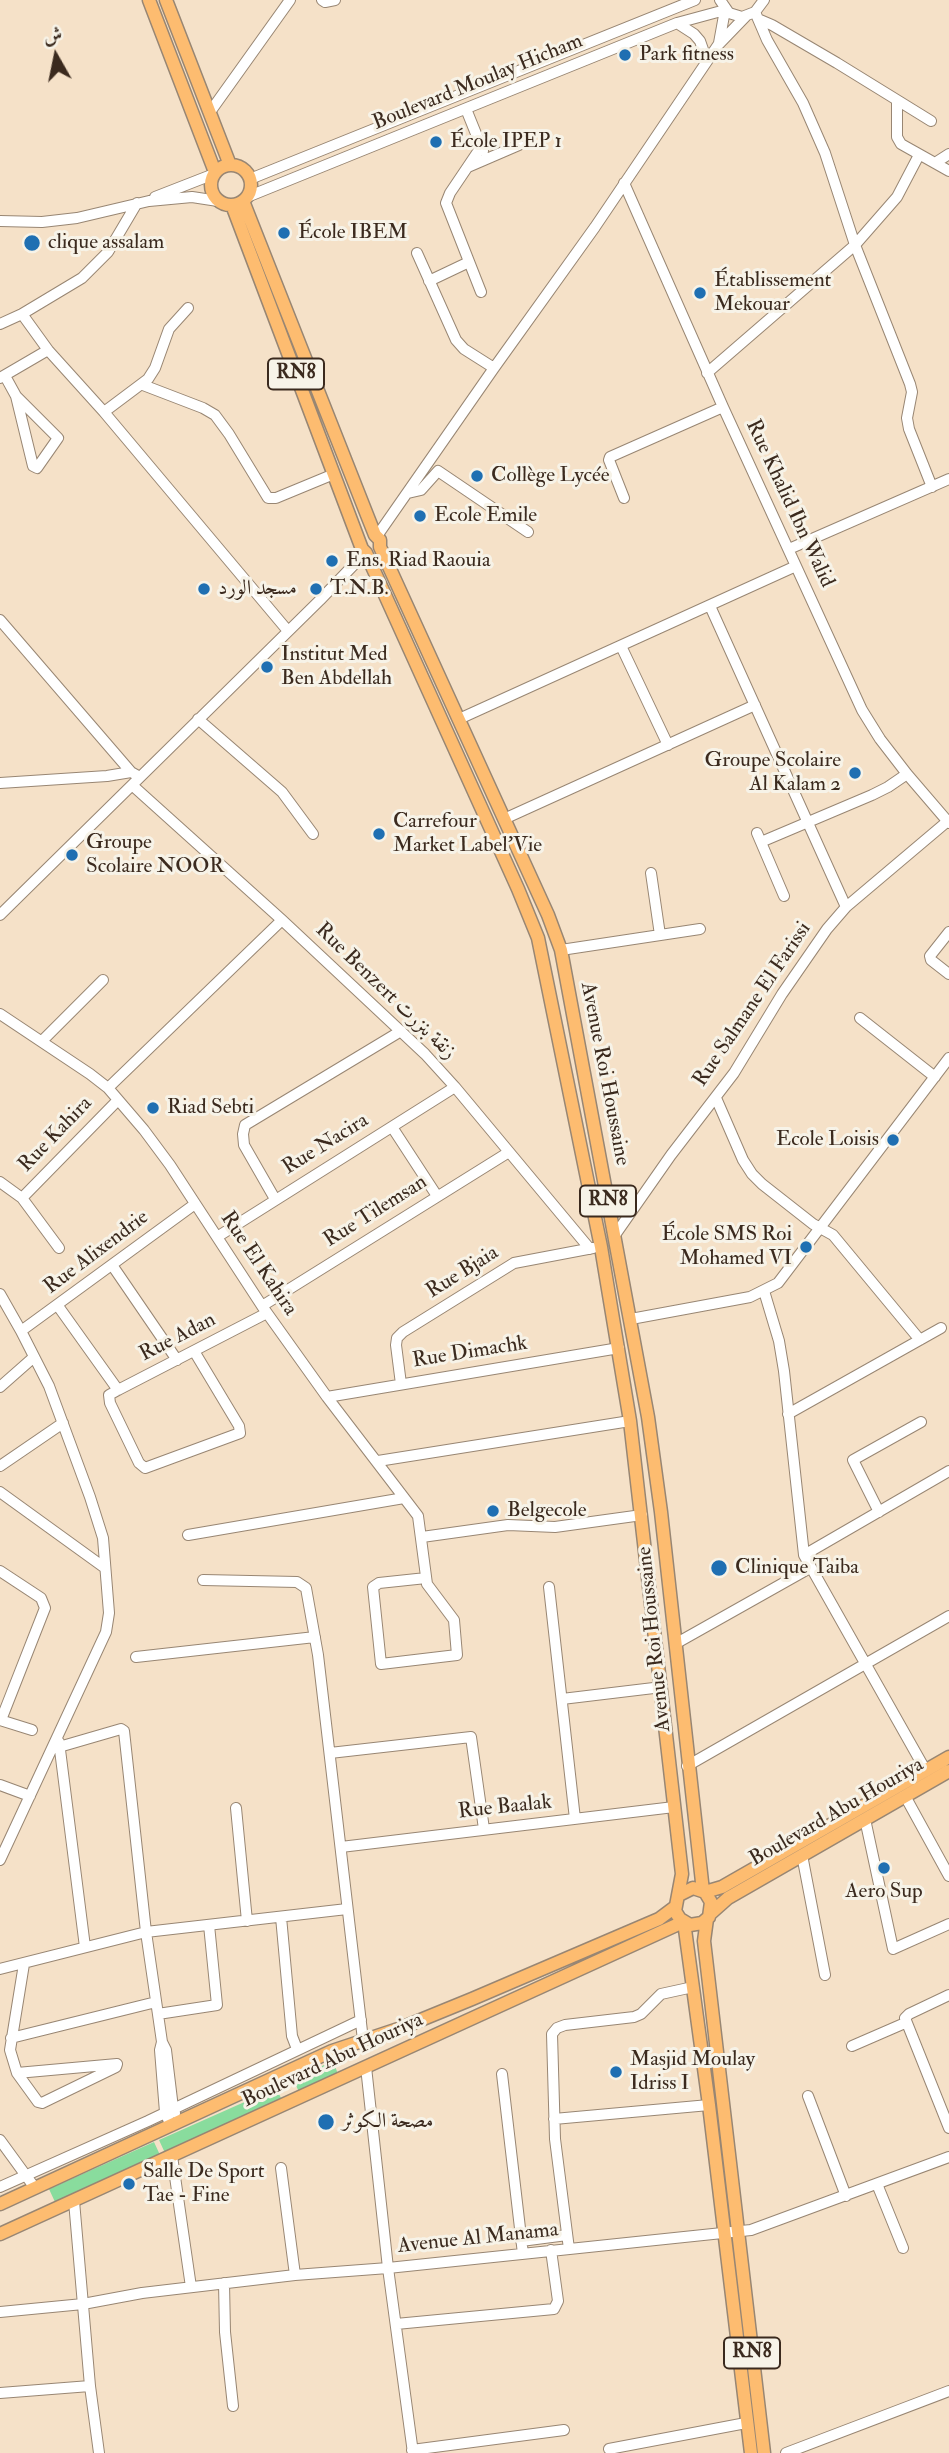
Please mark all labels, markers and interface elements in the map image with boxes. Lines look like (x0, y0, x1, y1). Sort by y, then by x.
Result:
north arrow (21, 21, 91, 91)
text: ش (42, 22, 64, 49)
street label: Boulevard Moulay Hicham (369, 29, 587, 137)
place label: Park fitness (639, 42, 734, 68)
marker: Park fitness (617, 47, 633, 63)
place label: École IPEP 1 (450, 129, 562, 155)
marker: École IPEP 1 (428, 134, 444, 150)
place label: École IBEM (298, 220, 408, 246)
marker: École IBEM (276, 225, 292, 241)
place label: clique assalam (48, 230, 164, 256)
marker: clique assalam (22, 233, 42, 253)
place label: Établissement Mekouar (714, 268, 831, 318)
marker: Établissement Mekouar (692, 285, 708, 301)
road number: RN8 (268, 358, 324, 390)
street label: Rue Khalid Ibn Walid (739, 416, 839, 592)
place label: Collège Lycée (491, 463, 610, 489)
marker: Collège Lycée (469, 468, 485, 484)
place label: Ecole Emile (434, 503, 537, 529)
marker: Ecole Emile (412, 508, 428, 524)
place label: Ens. Riad Raouia (346, 548, 491, 574)
marker: Ens. Riad Raouia (324, 553, 340, 569)
place label: مسجد الورد (218, 576, 297, 602)
place label: T.N.B. (330, 576, 389, 602)
marker: مسجد الورد (196, 581, 212, 597)
marker: T.N.B. (308, 581, 324, 597)
place label: Institut Med Ben Abdellah (281, 642, 392, 692)
marker: Institut Med Ben Abdellah (259, 659, 275, 675)
place label: Groupe Scolaire Al Kalam 2 (705, 748, 841, 798)
marker: Groupe Scolaire Al Kalam 2 (847, 765, 863, 781)
place label: Carrefour Market Label'Vie (393, 809, 542, 859)
marker: Carrefour Market Label'Vie (371, 826, 387, 842)
place label: Groupe Scolaire NOOR (86, 830, 224, 880)
marker: Groupe Scolaire NOOR (64, 847, 80, 863)
street label: Rue Benzert زنقة بنزرت (309, 918, 461, 1066)
street label: Rue Salmane El Farissi (689, 918, 817, 1092)
street label: Avenue Roi Houssaine (574, 980, 634, 1168)
street label: Rue Kahira (14, 1092, 98, 1178)
place label: Riad Sebti (167, 1095, 254, 1121)
marker: Riad Sebti (145, 1100, 161, 1116)
street label: Rue Nacira (278, 1109, 374, 1181)
place label: Ecole Loisis (776, 1127, 879, 1153)
marker: Ecole Loisis (885, 1132, 901, 1148)
street label: Rue Tilemsan (320, 1170, 432, 1254)
road number: RN8 (580, 1186, 636, 1217)
street label: Rue Alixendrie (40, 1206, 154, 1300)
street label: Rue El Kahira (214, 1207, 302, 1321)
place label: École SMS Roi Mohamed VI (661, 1222, 792, 1272)
marker: École SMS Roi Mohamed VI (798, 1239, 814, 1255)
street label: Rue Bjaia (422, 1241, 504, 1305)
street label: Rue Adan (136, 1308, 220, 1368)
street label: Rue Dimachk (411, 1331, 529, 1375)
place label: Belgecole (507, 1498, 587, 1524)
marker: Belgecole (485, 1503, 501, 1519)
street label: Avenue Roi Houssaine (633, 1545, 677, 1733)
place label: Clinique Taiba (735, 1555, 859, 1581)
marker: Clinique Taiba (709, 1558, 729, 1578)
street label: Boulevard Abu Houriya (745, 1753, 929, 1873)
street label: Rue Baalak (457, 1791, 553, 1825)
marker: Aero Sup (876, 1860, 892, 1876)
place label: Aero Sup (845, 1879, 923, 1905)
street label: Boulevard Abu Houriya (239, 2008, 427, 2114)
place label: Masjid Moulay Idriss I (630, 2047, 755, 2097)
marker: Masjid Moulay Idriss I (608, 2064, 624, 2080)
place label: مصحة الكوثر (342, 2109, 433, 2135)
marker: مصحة الكوثر (316, 2112, 336, 2132)
place label: Salle De Sport Tae - Fine (143, 2159, 265, 2209)
marker: Salle De Sport Tae - Fine (121, 2176, 137, 2192)
street label: Avenue Al Manama (396, 2218, 560, 2260)
road number: RN8 (724, 2338, 780, 2368)

